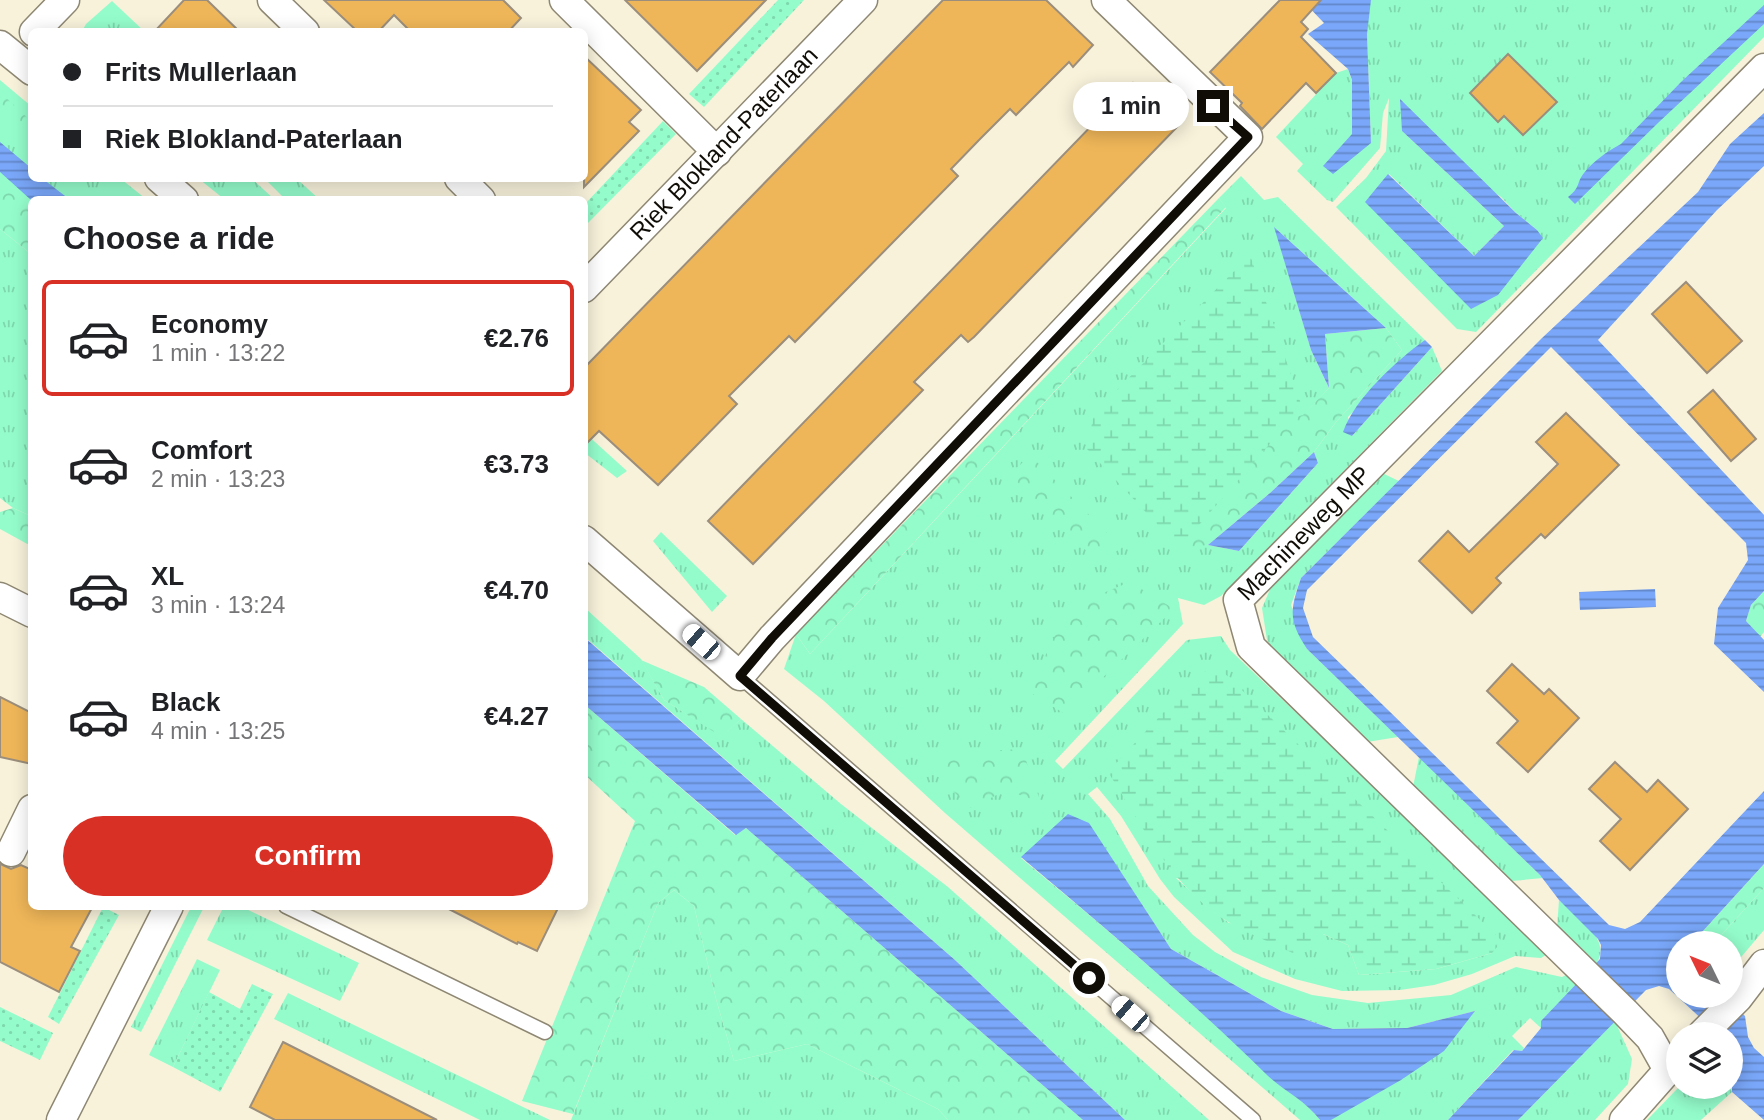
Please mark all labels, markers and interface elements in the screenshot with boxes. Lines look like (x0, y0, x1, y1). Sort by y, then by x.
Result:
street label: Riek Blokland-Paterlaan (624, 41, 823, 245)
text: Frits Mullerlaan (105, 57, 297, 87)
callout: 1 min (1073, 82, 1188, 130)
route end (1197, 90, 1229, 122)
text: 1 min (1101, 93, 1161, 119)
text: Riek Blokland-Paterlaan (105, 124, 403, 154)
text: Choose a ride (63, 220, 275, 256)
icon: car (67, 307, 130, 370)
text: Economy (151, 309, 268, 339)
text: €2.76 (484, 323, 549, 353)
text: 1 min · 13:22 (151, 340, 285, 366)
icon: car (67, 433, 130, 496)
text: Comfort (151, 435, 252, 465)
text: €3.73 (484, 449, 549, 479)
street label: Machineweg MP (1232, 460, 1376, 606)
text: 2 min · 13:23 (151, 466, 285, 492)
icon: car (67, 559, 130, 622)
text: XL (151, 561, 184, 591)
text: €4.70 (484, 575, 549, 605)
text: 3 min · 13:24 (151, 592, 285, 618)
car (679, 620, 724, 664)
icon: car (67, 685, 130, 748)
text: Black (151, 687, 220, 717)
text: €4.27 (484, 701, 549, 731)
text: 4 min · 13:25 (151, 718, 285, 744)
button: Confirm (63, 816, 553, 896)
north arrow (1666, 931, 1743, 1008)
map controls (1666, 931, 1743, 1099)
route start (1073, 962, 1105, 994)
car (1108, 992, 1153, 1036)
button: layers (1666, 1022, 1743, 1099)

